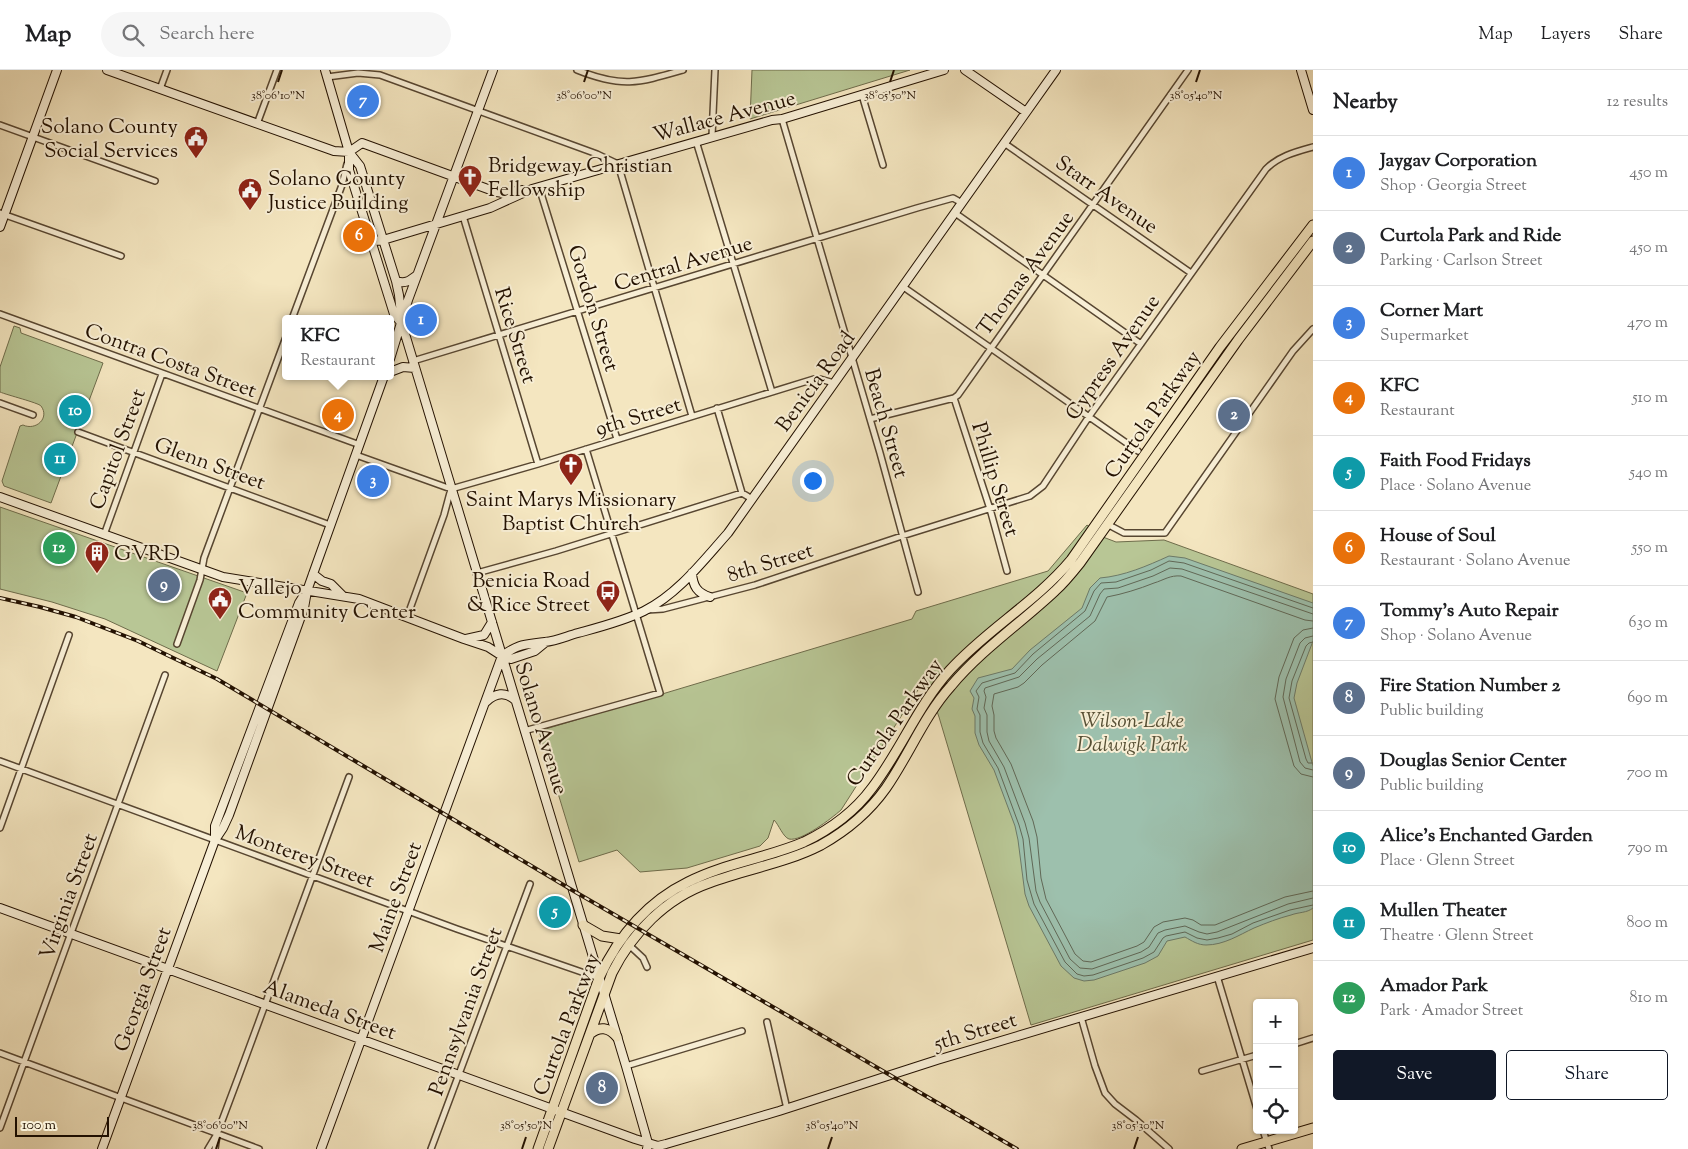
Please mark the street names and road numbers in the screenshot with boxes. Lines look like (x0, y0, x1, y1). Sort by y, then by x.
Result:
street label: Wallace Avenue (650, 84, 799, 151)
street label: Starr Avenue (1048, 149, 1163, 242)
street label: Thomas Avenue (971, 205, 1082, 343)
street label: Central Avenue (611, 230, 757, 300)
street label: Gordon Street (559, 242, 626, 376)
street label: Rice Street (485, 284, 543, 387)
street label: Cypress Avenue (1059, 289, 1168, 427)
street label: Contra Costa Street (80, 317, 260, 407)
street label: Benicia Road (770, 325, 864, 439)
street label: Curtola Parkway (1098, 344, 1209, 485)
street label: Beach Street (855, 365, 915, 482)
street label: Capitol Street (83, 385, 155, 514)
street label: 9th Street (592, 391, 685, 445)
street label: Phillip Street (962, 419, 1026, 540)
street label: Glenn Street (150, 431, 269, 499)
street label: 8th Street (724, 537, 817, 591)
street label: Curtola Parkway (840, 652, 951, 793)
street label: Solano Avenue (506, 658, 575, 799)
street label: Monterey Street (231, 819, 378, 897)
street label: Virginia Street (33, 829, 107, 964)
street label: Maine Street (363, 838, 431, 957)
street label: Georgia Street (107, 923, 180, 1056)
street label: Pennsylvania Street (422, 923, 511, 1100)
street label: Curtola Parkway (527, 949, 609, 1100)
street label: Alameda Street (259, 973, 400, 1049)
street label: 5th Street (929, 1006, 1021, 1060)

